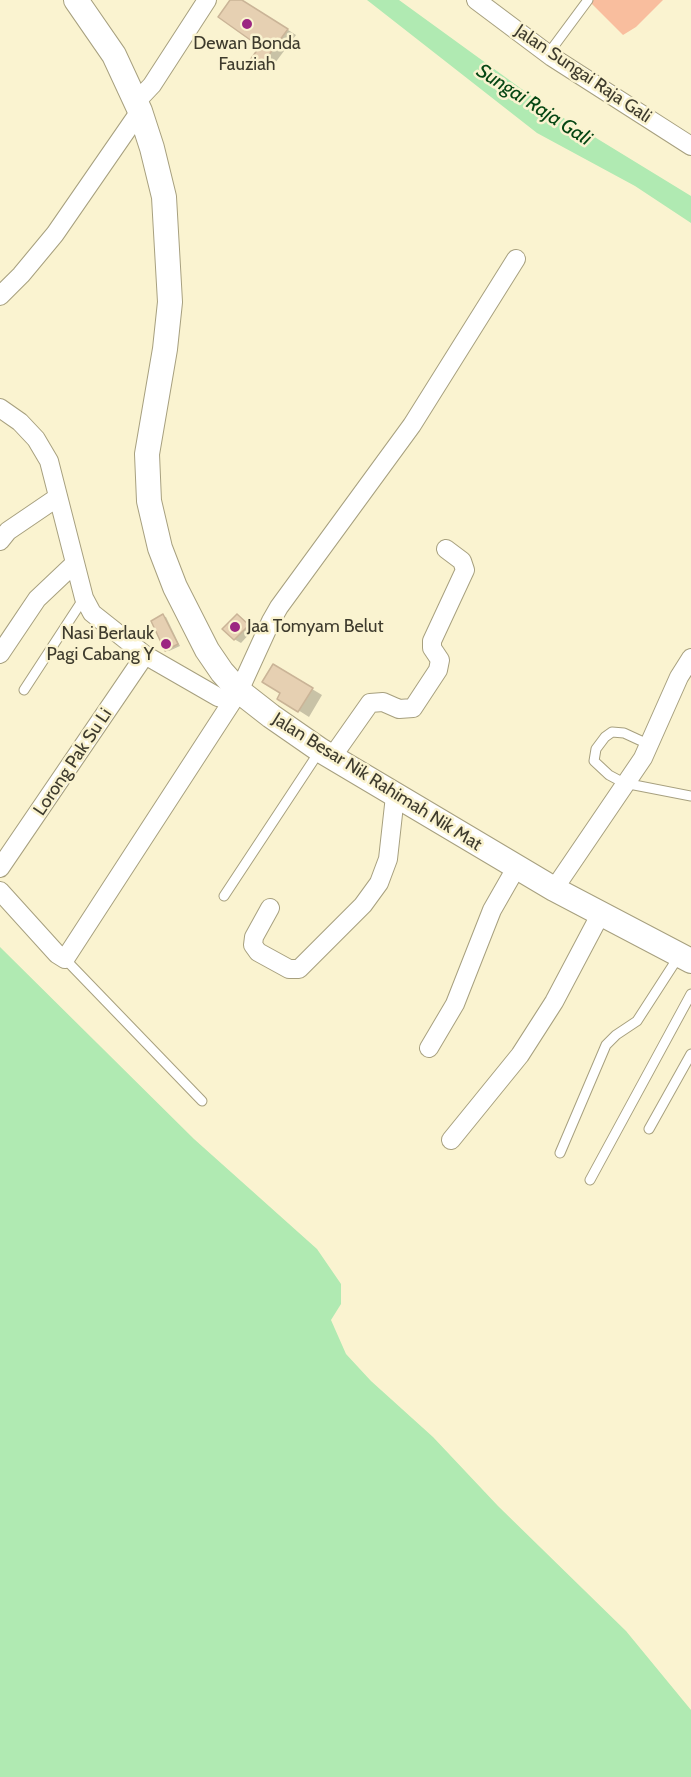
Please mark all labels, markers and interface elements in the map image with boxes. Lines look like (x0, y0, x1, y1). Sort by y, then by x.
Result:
marker: Dewan Bonda Fauziah (240, 17, 254, 31)
street label: Jalan Sungai Raja Gali (511, 20, 655, 128)
place label: Dewan Bonda Fauziah (193, 33, 301, 76)
water label: Sungai Raja Gali (472, 59, 596, 151)
place label: Jaa Tomyam Belut (247, 616, 384, 638)
marker: Jaa Tomyam Belut (228, 620, 242, 634)
place label: Nasi Berlauk Pagi Cabang Y (47, 623, 154, 666)
marker: Nasi Berlauk Pagi Cabang Y (159, 637, 173, 651)
street label: Lorong Pak Su Li (29, 704, 117, 820)
street label: Jalan Besar Nik Rahimah Nik Mat (268, 708, 486, 856)

